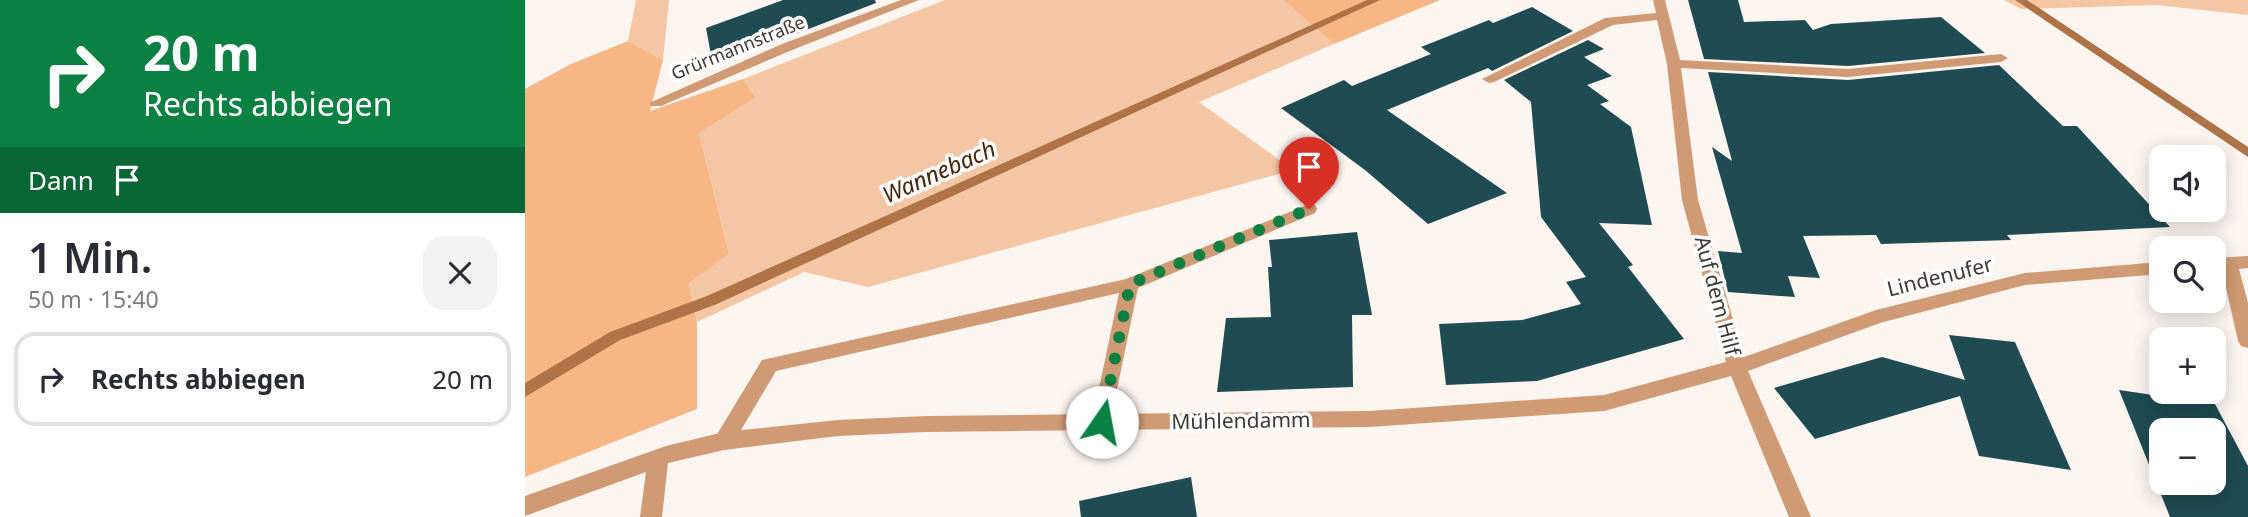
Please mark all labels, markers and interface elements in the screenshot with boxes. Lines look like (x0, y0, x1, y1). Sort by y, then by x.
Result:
street label: Grürmannstraße (667, 9, 808, 85)
text: 20 m (143, 19, 260, 85)
icon: right (28, 28, 119, 119)
text: Rechts abbiegen (143, 82, 392, 125)
water label: Wannebach (877, 132, 1000, 210)
pin (1279, 137, 1339, 209)
map controls (2149, 145, 2226, 495)
button: sound (2149, 145, 2226, 222)
icon: arrive (1290, 148, 1328, 186)
icon: arrive (108, 161, 146, 199)
text: Dann (28, 162, 94, 198)
text: 1 Min. (28, 228, 152, 285)
street label: Auf dem Hilf (1689, 233, 1748, 360)
button: close (423, 236, 497, 310)
button: search (2149, 236, 2226, 313)
street label: Lindenufer (1884, 249, 1996, 303)
text: 50 m · 15:40 (28, 283, 159, 315)
button: + (2149, 327, 2226, 404)
icon: right (32, 360, 70, 398)
text: Rechts abbiegen (91, 361, 306, 397)
text: 20 m (432, 361, 493, 397)
position arrow (1065, 385, 1139, 459)
street label: Mühlendamm (1171, 405, 1311, 435)
button: − (2149, 418, 2226, 495)

